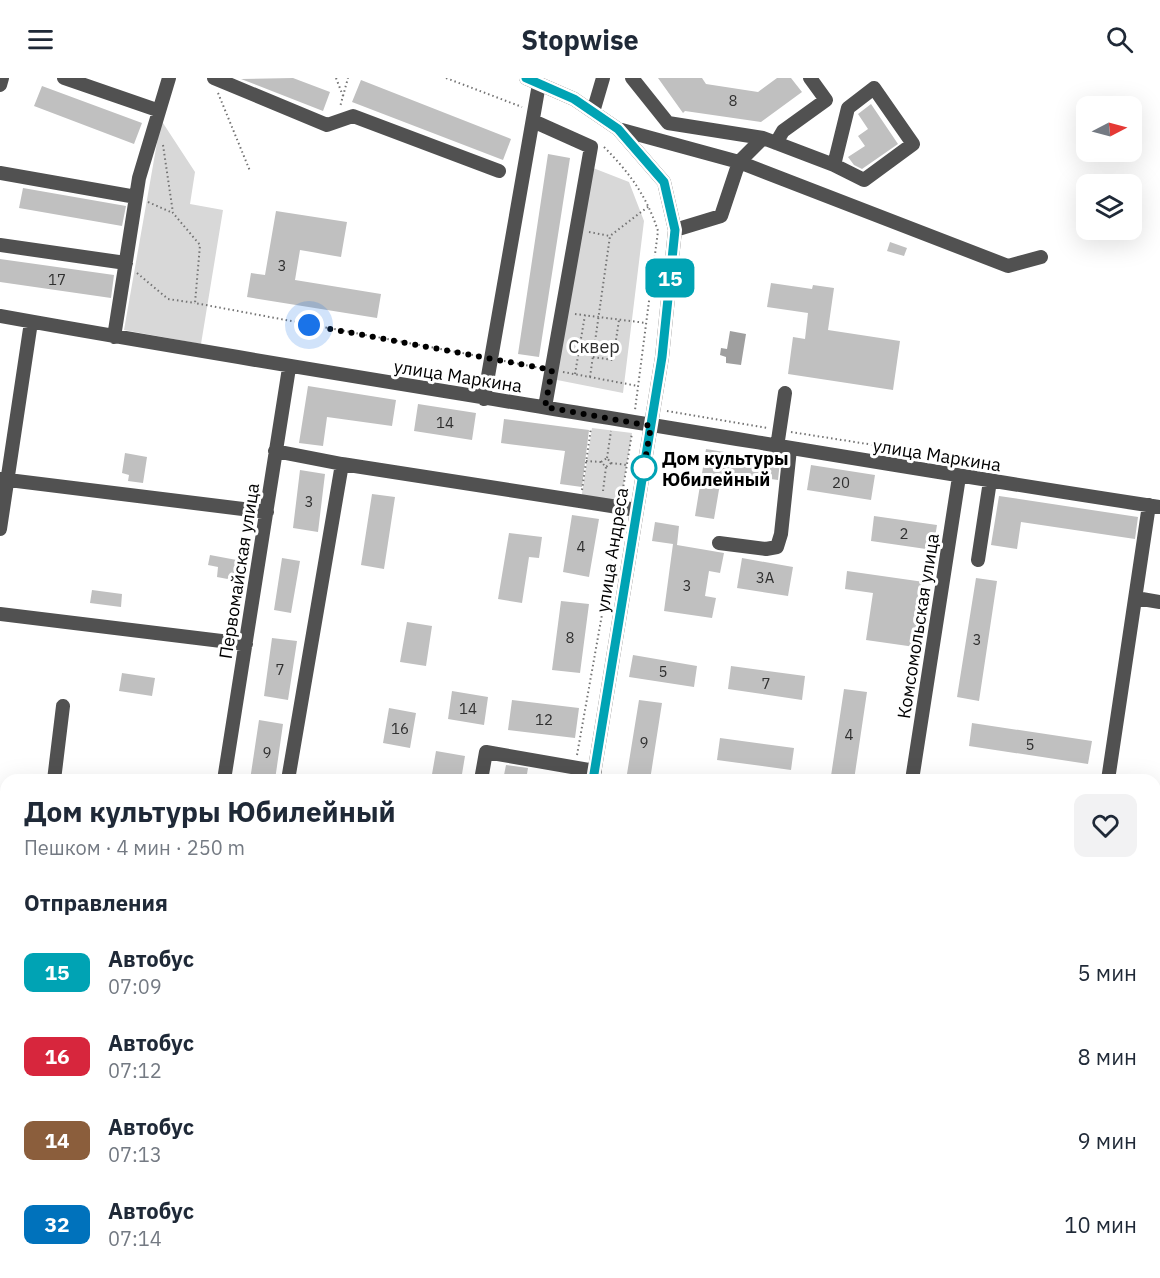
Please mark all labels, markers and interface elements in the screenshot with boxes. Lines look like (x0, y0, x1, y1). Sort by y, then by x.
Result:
text: Stopwise (521, 22, 639, 57)
icon: menu (24, 23, 57, 56)
icon: search (1103, 23, 1136, 56)
house number: 8 (728, 91, 738, 110)
north arrow (1076, 96, 1142, 162)
map controls (1076, 96, 1142, 240)
button: layers (1076, 174, 1142, 240)
house number: 3 (277, 256, 287, 275)
line badge: 15 (643, 258, 697, 298)
text: 15 (657, 264, 683, 292)
house number: 17 (48, 270, 66, 289)
your location (294, 310, 324, 340)
park label: Сквер (568, 335, 620, 358)
street label: улица Маркина (392, 355, 524, 398)
house number: 14 (436, 413, 454, 432)
street label: улица Маркина (871, 434, 1003, 477)
place label: Дом культуры Юбилейный (662, 447, 788, 491)
marker: Дом культуры Юбилейный (631, 455, 657, 481)
house number: 20 (832, 473, 850, 492)
street label: Первомайская улица (214, 481, 264, 661)
street label: улица Андреса (591, 486, 633, 614)
house number: 3 (304, 492, 314, 511)
house number: 2 (899, 524, 909, 543)
street label: Комсомольская улица (892, 531, 944, 720)
house number: 4 (576, 537, 586, 556)
house number: 3А (756, 568, 775, 587)
house number: 3 (682, 576, 692, 595)
house number: 8 (565, 628, 575, 647)
house number: 3 (972, 630, 982, 649)
house number: 7 (275, 660, 285, 679)
house number: 5 (658, 662, 668, 681)
house number: 7 (761, 674, 771, 693)
house number: 14 (459, 699, 477, 718)
house number: 12 (535, 710, 553, 729)
house number: 16 (391, 719, 409, 738)
house number: 4 (844, 725, 854, 744)
house number: 9 (639, 733, 649, 752)
house number: 5 (1025, 735, 1035, 754)
house number: 9 (262, 743, 272, 762)
text: Дом культуры Юбилейный (24, 793, 396, 830)
button: heart (1074, 794, 1137, 857)
text: Пешком · 4 мин · 250 m (24, 834, 245, 861)
text: Отправления (24, 888, 168, 917)
text: Автобус (108, 944, 194, 973)
text: 15 (44, 958, 70, 986)
text: 5 мин (1077, 958, 1137, 987)
text: 07:09 (108, 973, 162, 1000)
text: Автобус (108, 1028, 194, 1057)
text: 16 (44, 1042, 70, 1070)
text: 8 мин (1077, 1042, 1137, 1071)
text: 07:12 (108, 1057, 162, 1084)
text: Автобус (108, 1112, 194, 1141)
text: 14 (44, 1126, 70, 1154)
text: 9 мин (1077, 1126, 1137, 1155)
text: 07:13 (108, 1141, 162, 1168)
text: Автобус (108, 1196, 194, 1225)
text: 32 (44, 1210, 70, 1238)
text: 10 мин (1064, 1210, 1137, 1239)
text: 07:14 (108, 1225, 162, 1252)

